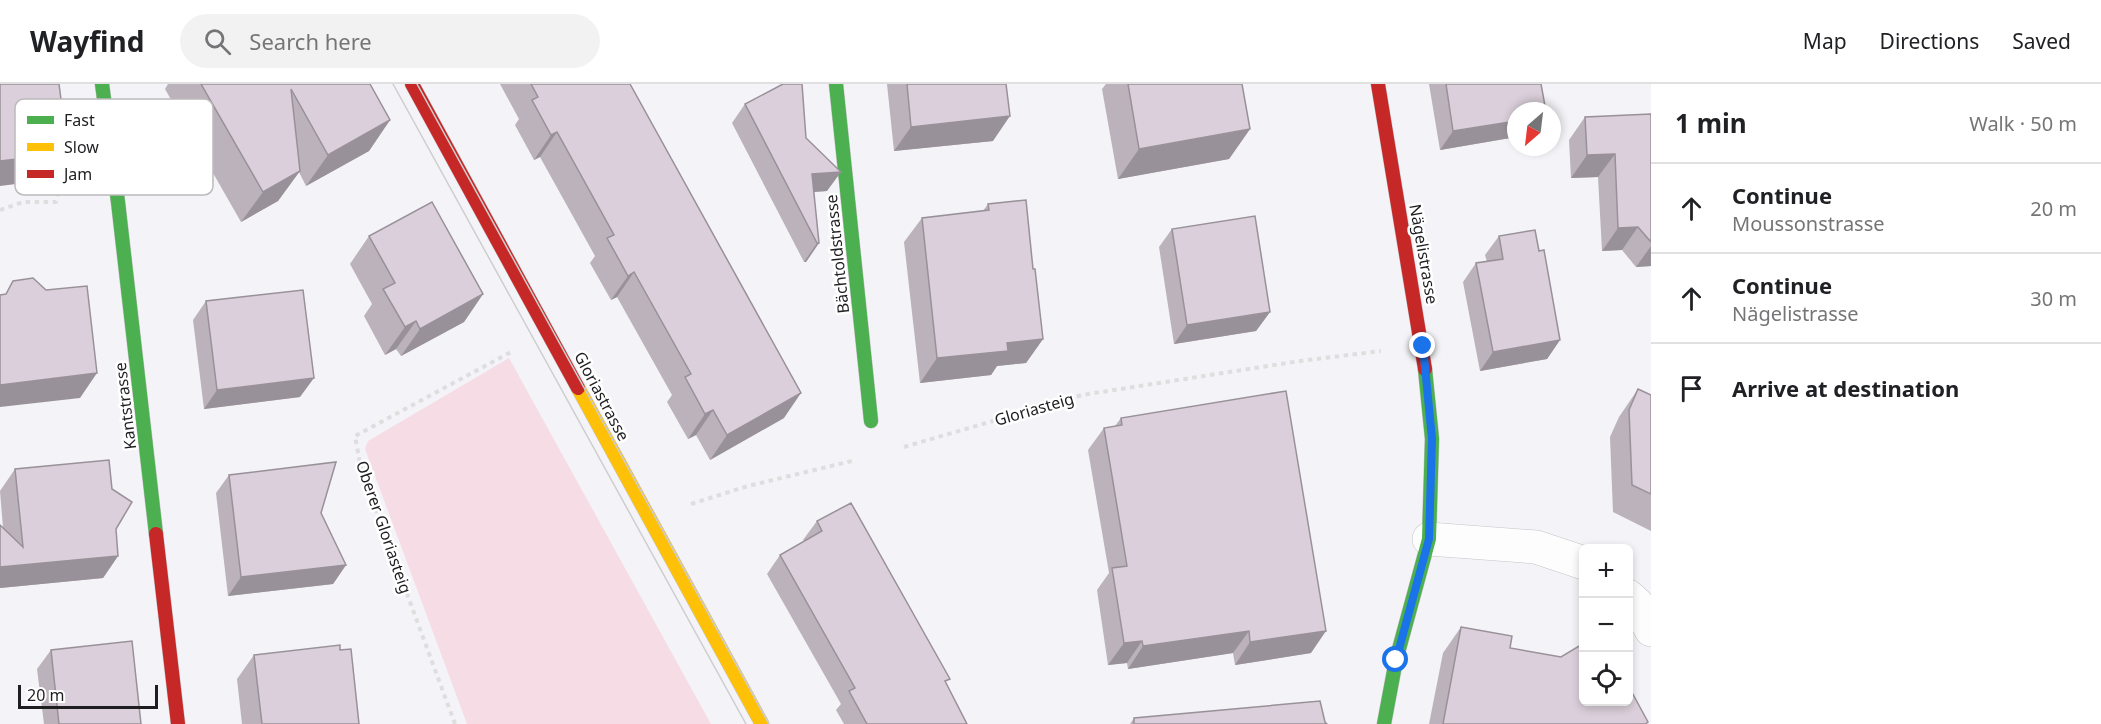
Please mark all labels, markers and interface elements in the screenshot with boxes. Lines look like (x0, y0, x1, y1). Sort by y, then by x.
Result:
search box (180, 14, 600, 68)
text: Wayfind (30, 22, 144, 60)
icon: search (201, 25, 234, 58)
text: Search here (249, 26, 372, 56)
text: Map (1803, 27, 1847, 55)
text: Directions (1880, 27, 1979, 55)
text: Saved (2012, 27, 2071, 55)
legend (15, 99, 213, 195)
north arrow (1507, 102, 1561, 156)
text: 1 min (1675, 105, 1747, 141)
text: Fast (64, 109, 95, 131)
text: Walk · 50 m (1969, 110, 2077, 137)
text: Slow (64, 136, 99, 158)
text: Jam (62, 163, 92, 185)
text: Continue (1732, 180, 1832, 210)
icon: ahead (1675, 192, 1708, 225)
street label: Bächtoldstrasse (820, 193, 854, 315)
text: 20 m (2030, 195, 2077, 222)
street label: Nägelistrasse (1404, 202, 1444, 306)
text: Moussonstrasse (1732, 210, 1885, 237)
text: Continue (1732, 270, 1832, 300)
icon: ahead (1675, 282, 1708, 315)
text: 30 m (2030, 285, 2077, 312)
text: Nägelistrasse (1732, 300, 1859, 327)
route end (1409, 332, 1435, 358)
street label: Gloriastrasse (569, 347, 635, 445)
street label: Kantstrasse (109, 361, 141, 451)
icon: arrive (1675, 372, 1708, 405)
text: Arrive at destination (1732, 373, 1959, 403)
street label: Gloriasteig (992, 387, 1076, 431)
street label: Oberer Gloriasteig (351, 458, 417, 596)
map controls (1579, 544, 1633, 706)
button: + (1579, 544, 1633, 598)
button: − (1579, 598, 1633, 652)
route start (1382, 646, 1408, 672)
button: locate (1579, 652, 1633, 706)
scale bar (18, 682, 158, 710)
text: 20 m (27, 684, 64, 706)

